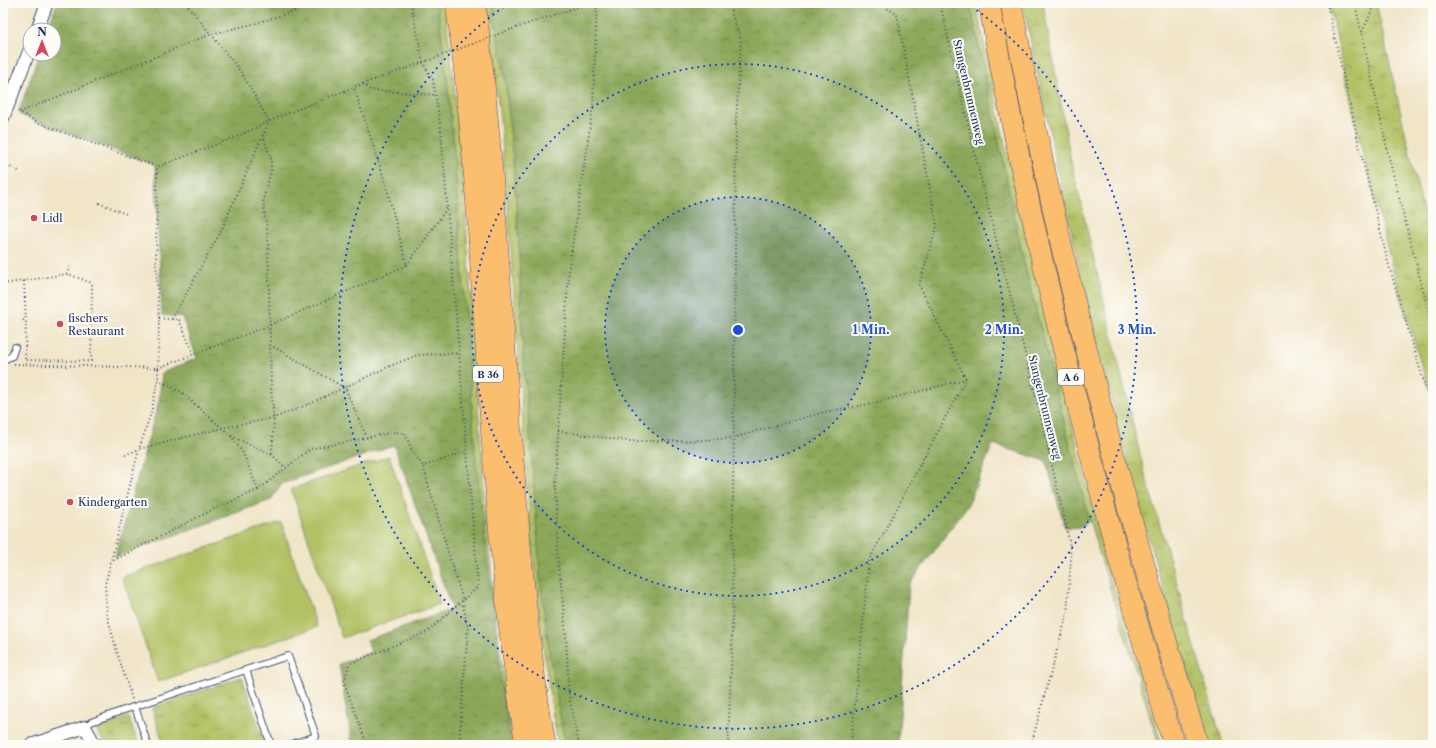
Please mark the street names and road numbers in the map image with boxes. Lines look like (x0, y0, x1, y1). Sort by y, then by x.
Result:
street label: Stangenbrunnenweg (950, 38, 988, 146)
street label: Stangenbrunnenweg (1025, 353, 1065, 461)
road number: B 36 (473, 366, 503, 382)
road number: A 6 (1058, 369, 1084, 385)

